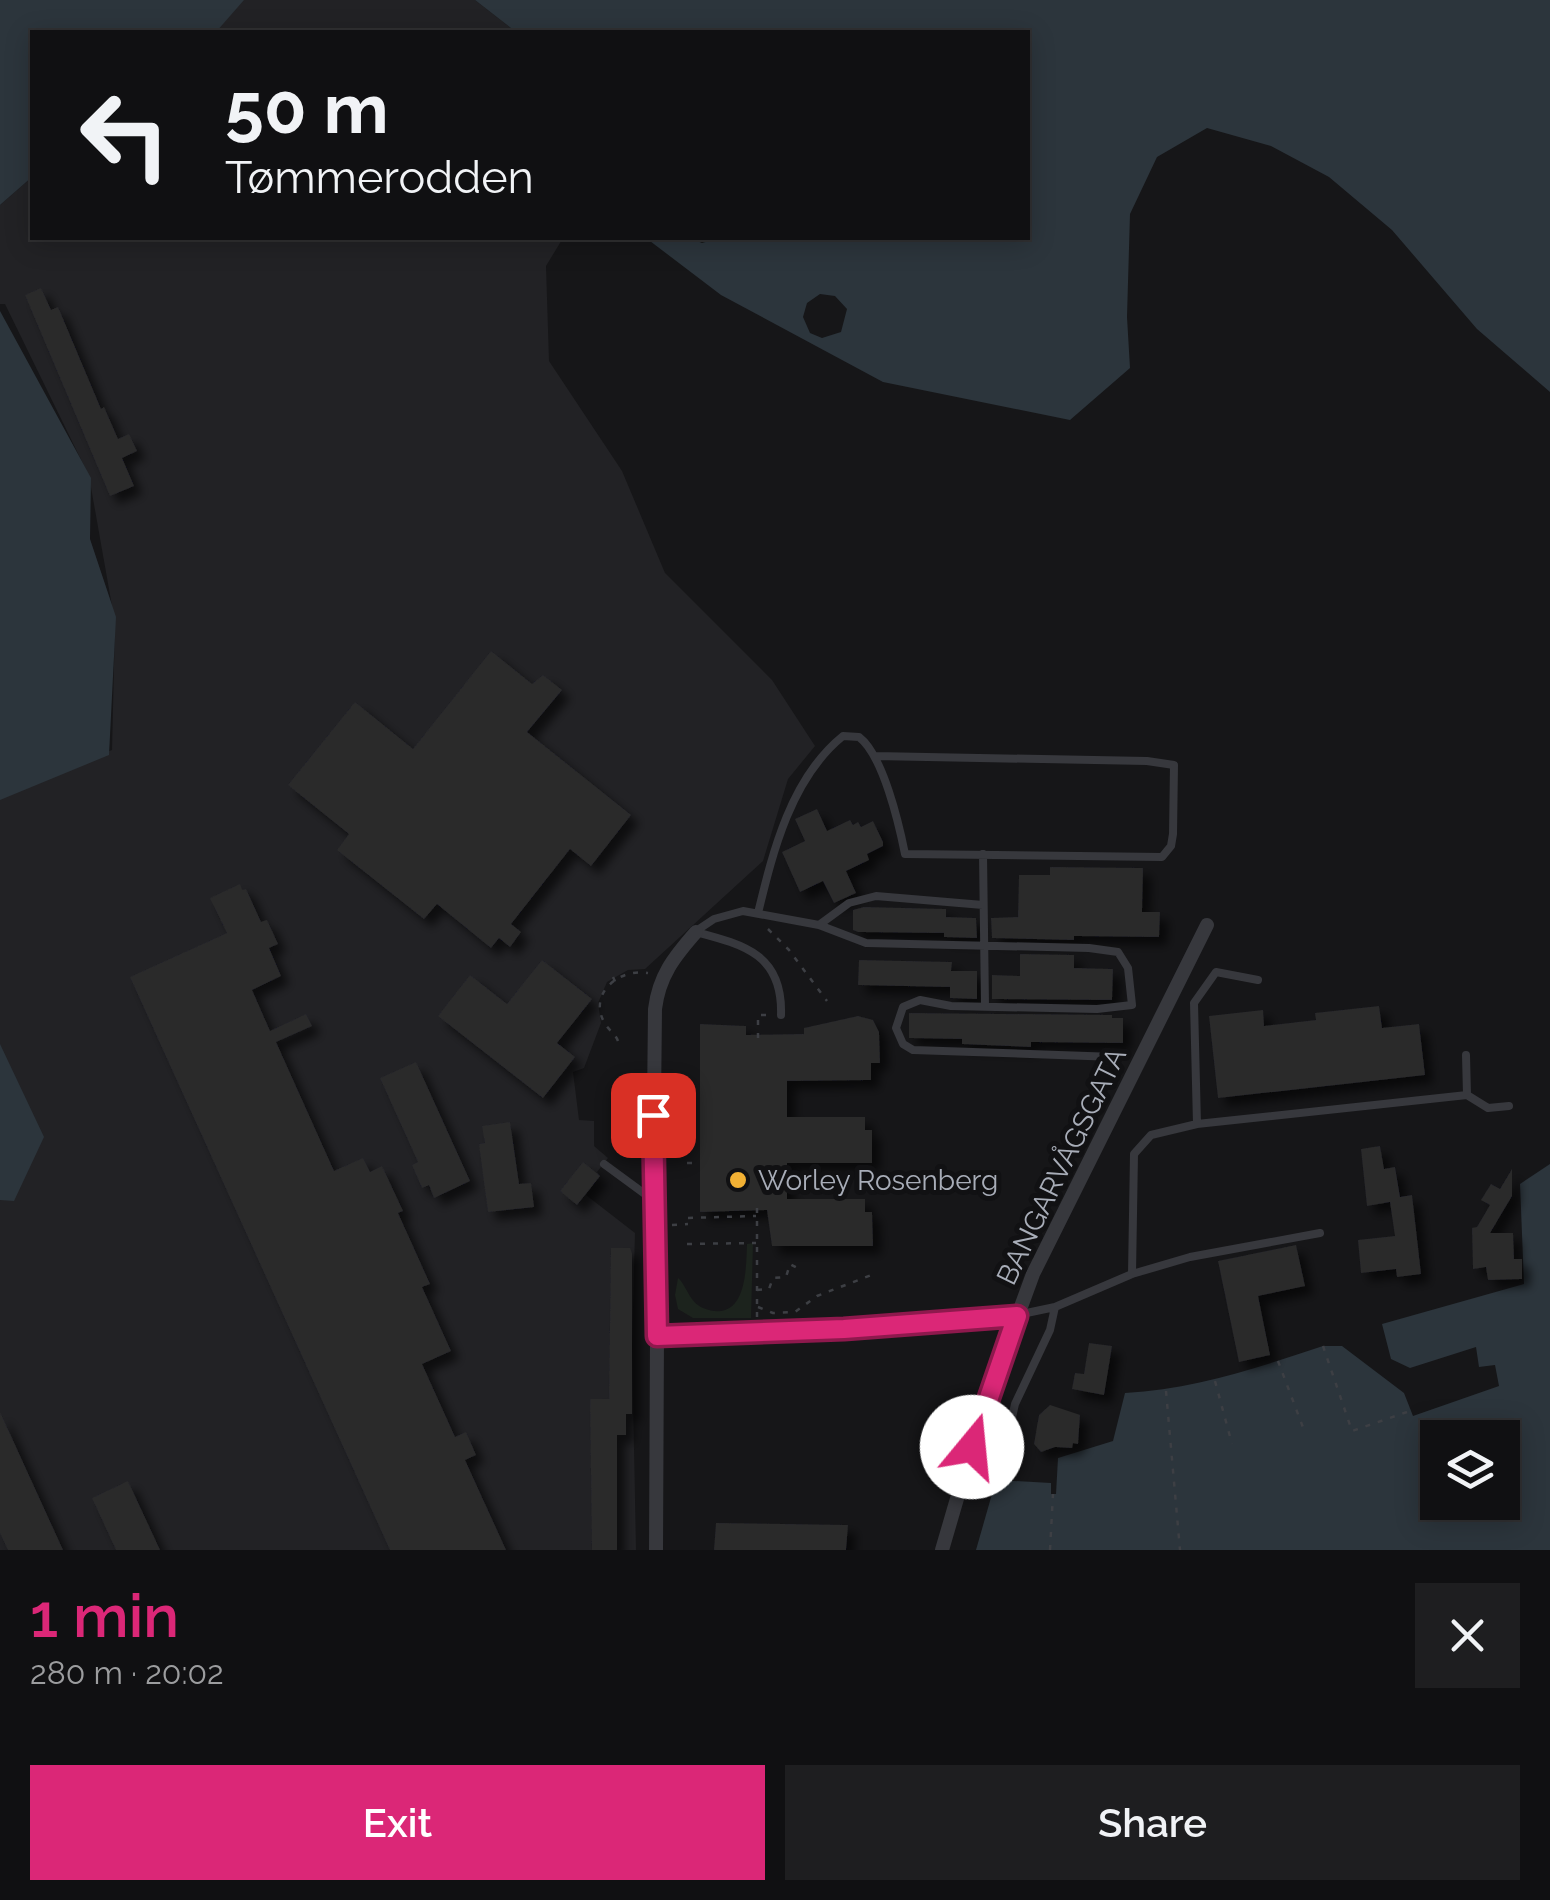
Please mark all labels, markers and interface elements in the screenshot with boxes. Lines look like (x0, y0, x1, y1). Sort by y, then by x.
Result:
text: 50 m (225, 67, 389, 149)
icon: left (60, 70, 190, 200)
text: Tømmerodden (225, 151, 534, 204)
street label: BANGARVÅGSGATA (989, 1042, 1133, 1290)
pin (611, 1073, 696, 1158)
icon: arrive (626, 1088, 681, 1143)
place label: Worley Rosenberg (758, 1164, 998, 1197)
marker: Worley Rosenberg (727, 1169, 749, 1191)
position arrow (920, 1395, 1024, 1499)
map controls (1420, 1420, 1520, 1520)
button: layers (1420, 1420, 1520, 1520)
text: 1 min (30, 1581, 179, 1651)
button: close (1415, 1583, 1520, 1688)
text: 280 m · 20:02 (30, 1654, 224, 1691)
button: Exit (30, 1765, 765, 1880)
button: Share (785, 1765, 1520, 1880)

